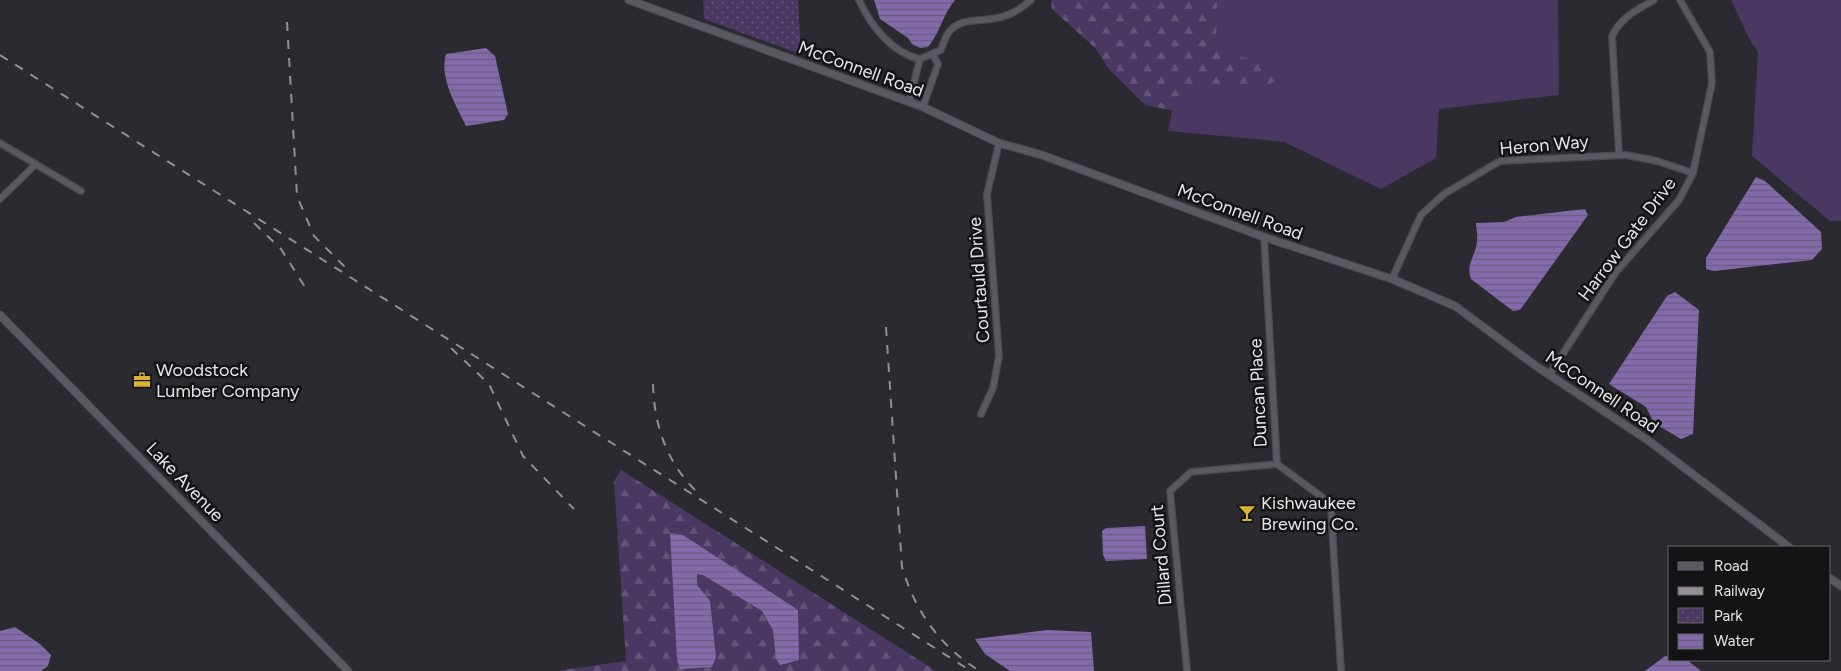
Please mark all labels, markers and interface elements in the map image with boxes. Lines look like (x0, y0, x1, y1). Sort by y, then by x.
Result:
street label: McConnell Road (795, 36, 927, 102)
street label: Heron Way (1499, 130, 1590, 160)
street label: Harrow Gate Drive (1573, 173, 1681, 305)
street label: McConnell Road (1174, 179, 1306, 245)
street label: Courtauld Drive (964, 216, 994, 344)
street label: Duncan Place (1244, 338, 1272, 448)
street label: McConnell Road (1541, 346, 1663, 438)
place label: Woodstock Lumber Company (156, 359, 300, 402)
office icon: Woodstock Lumber Company (132, 370, 152, 390)
street label: Lake Avenue (142, 438, 229, 527)
place label: Kishwaukee Brewing Co. (1261, 492, 1358, 535)
street label: Dillard Court (1146, 503, 1176, 606)
bar icon: Kishwaukee Brewing Co. (1237, 503, 1257, 523)
legend (1668, 546, 1831, 661)
text: Road (1714, 557, 1749, 575)
text: Railway (1714, 582, 1765, 600)
text: Park (1714, 607, 1743, 625)
text: Water (1714, 632, 1754, 650)

